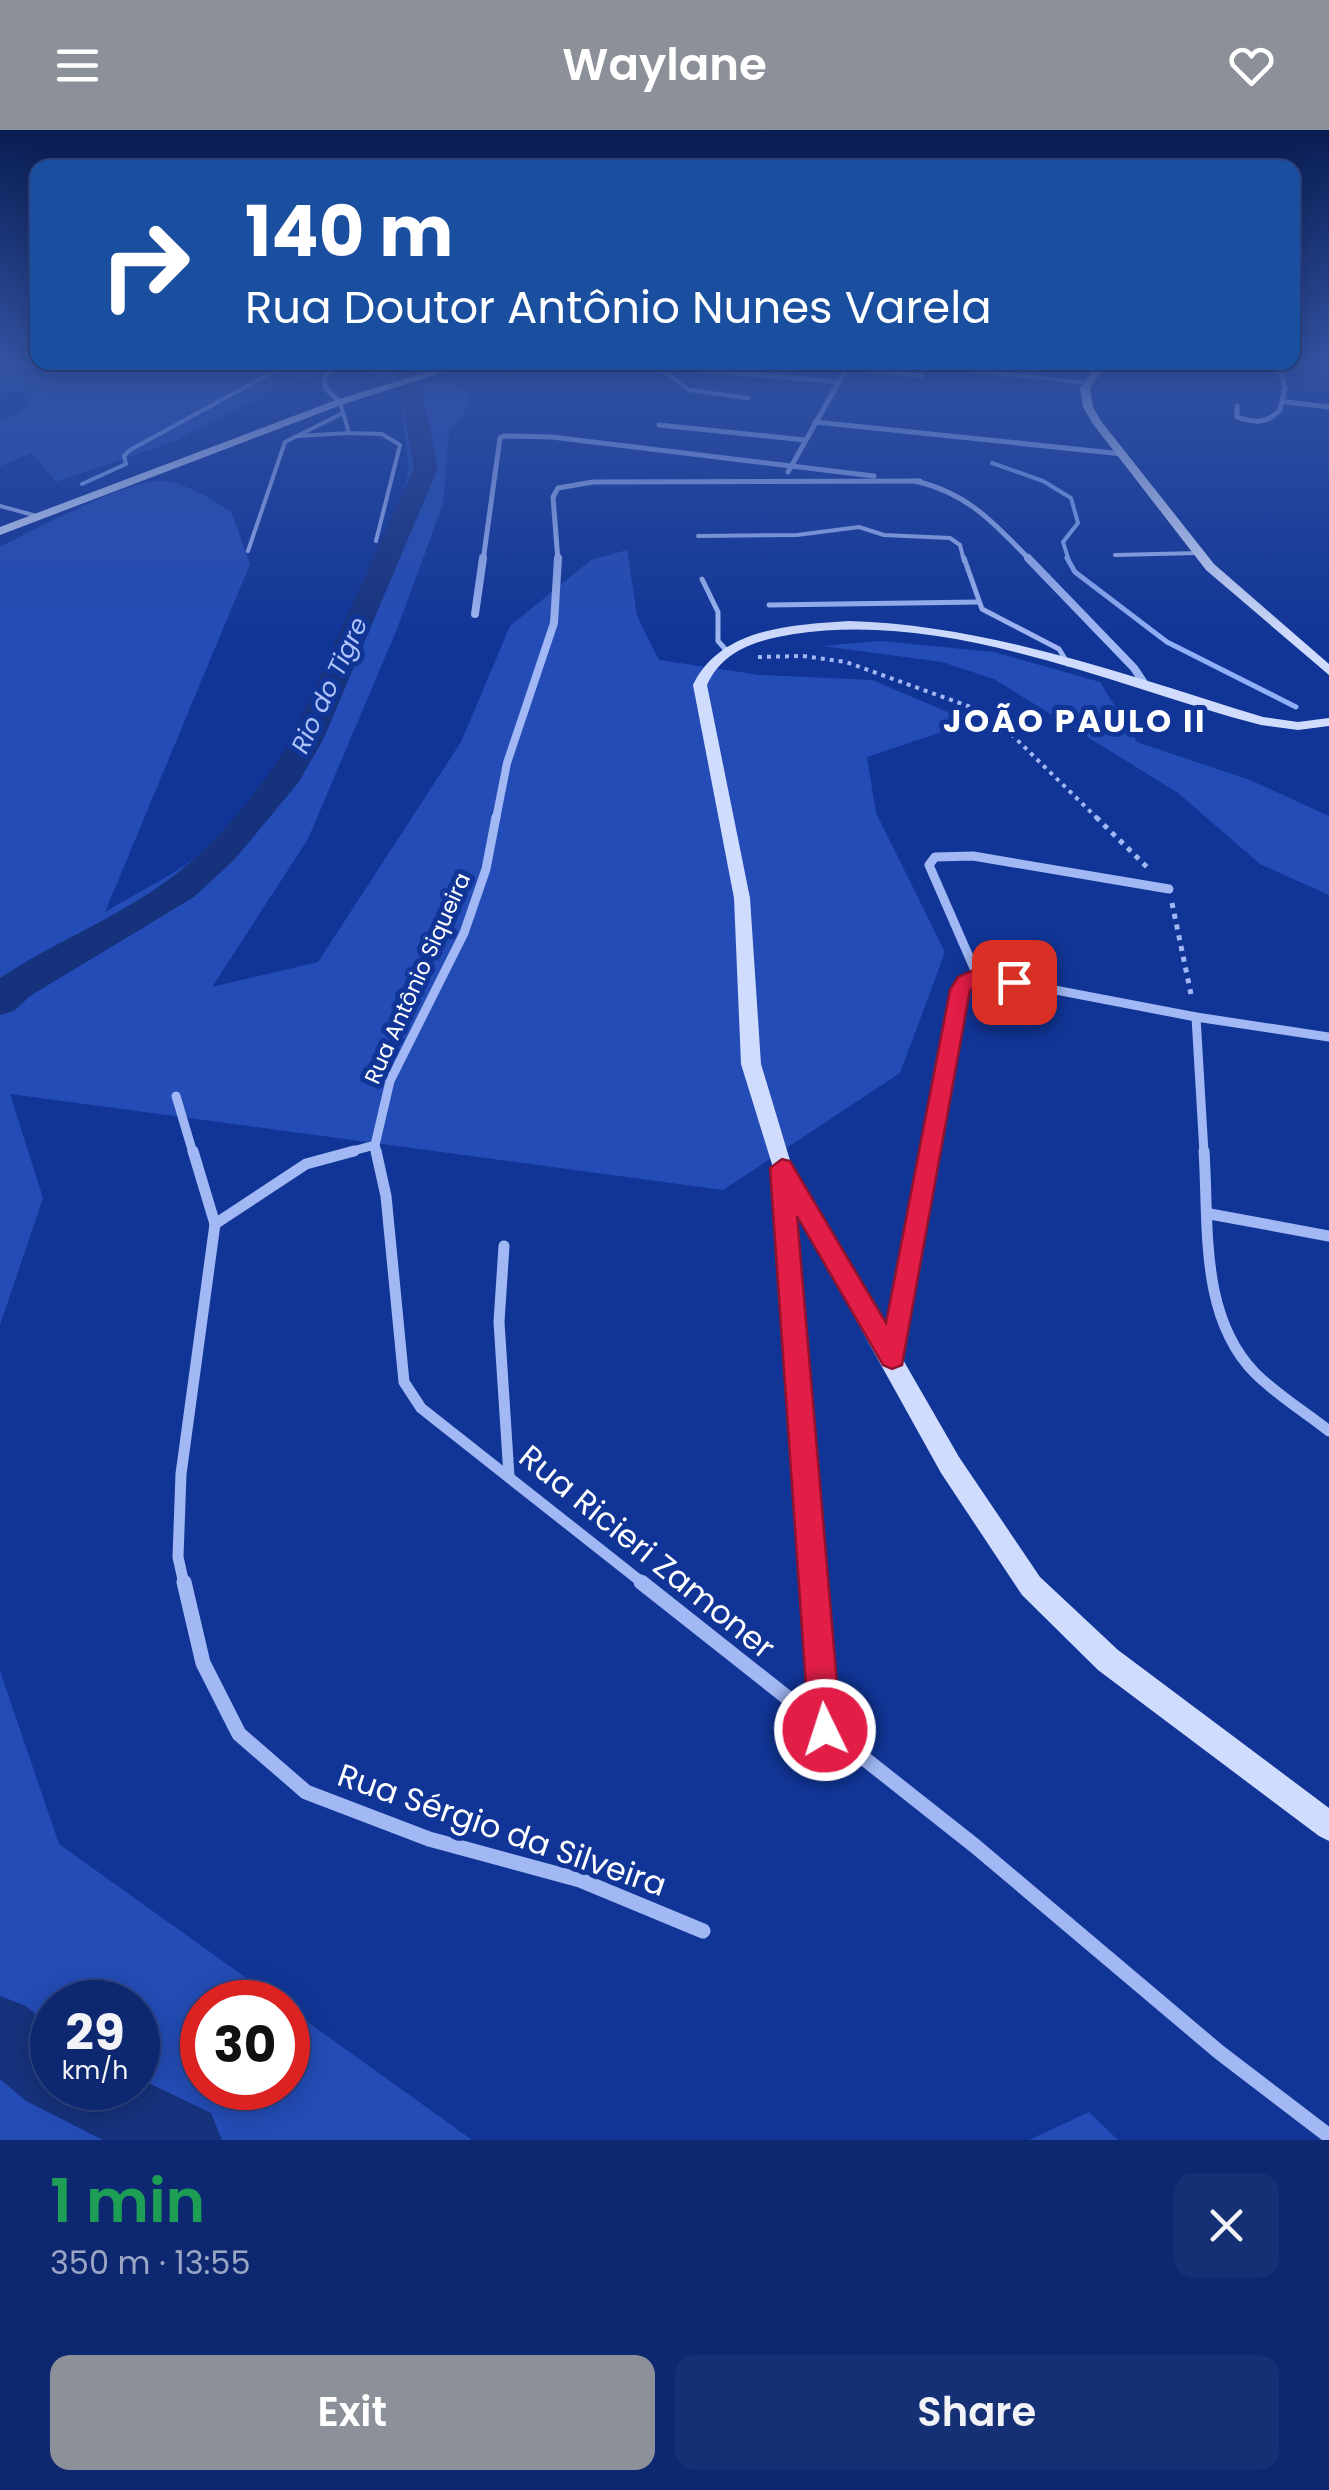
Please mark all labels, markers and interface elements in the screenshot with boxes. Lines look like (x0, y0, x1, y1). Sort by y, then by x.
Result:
text: Waylane (562, 33, 767, 96)
icon: menu (50, 38, 105, 93)
icon: heart (1224, 38, 1279, 93)
text: 140 m (245, 182, 453, 281)
icon: right (80, 200, 210, 330)
text: Rua Doutor Antônio Nunes Varela (245, 276, 992, 339)
water label: Rio do Tigre (283, 611, 376, 759)
district label: JOÃO PAULO II (943, 698, 1207, 743)
street label: Rua Antônio Siqueira (357, 868, 478, 1089)
pin (972, 940, 1057, 1025)
icon: arrive (987, 955, 1042, 1010)
street label: Rua Ricieri Zamoner (510, 1434, 785, 1669)
position arrow (773, 1678, 877, 1782)
street label: Rua Sérgio da Silveira (332, 1752, 672, 1907)
speed limit sign: 30 (180, 1980, 310, 2110)
text: 29 (65, 1997, 125, 2068)
text: km/h (62, 2053, 128, 2088)
text: 1 min (50, 2159, 205, 2243)
button: close (1174, 2173, 1279, 2278)
text: 350 m · 13:55 (50, 2240, 251, 2285)
button: Exit (50, 2355, 655, 2470)
button: Share (675, 2355, 1279, 2470)

